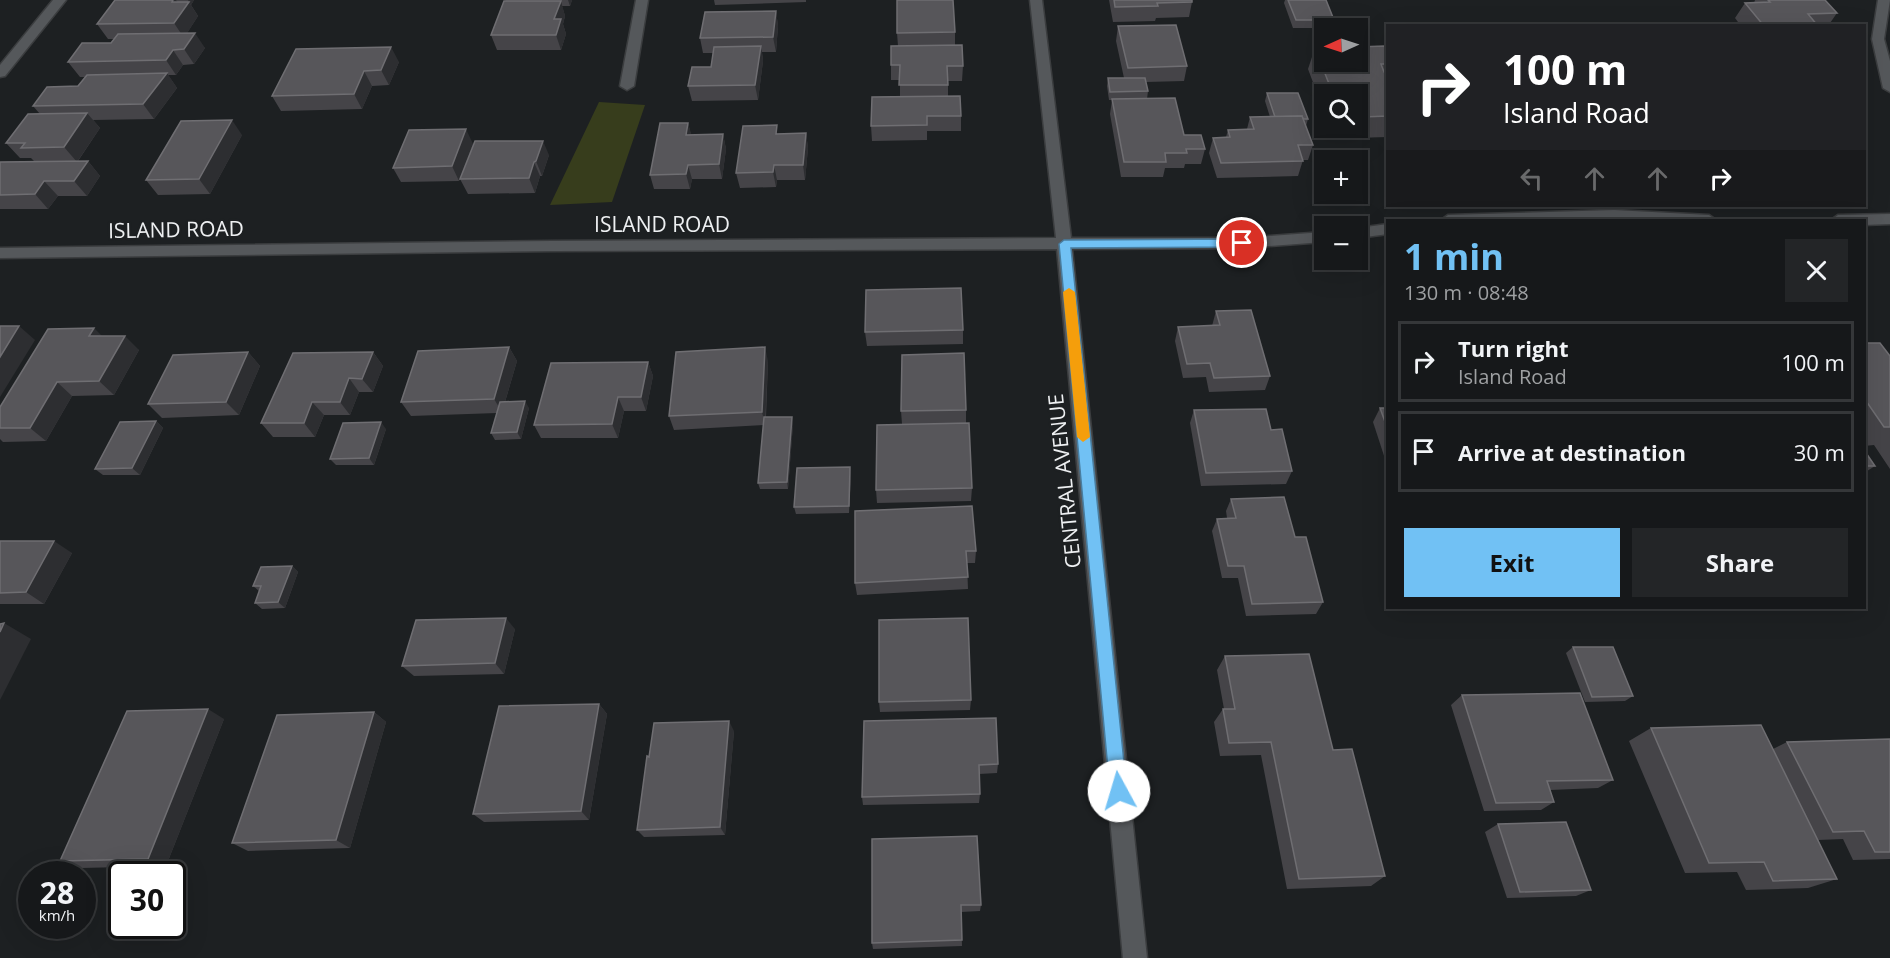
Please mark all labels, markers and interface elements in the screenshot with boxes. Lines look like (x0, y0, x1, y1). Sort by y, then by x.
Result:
north arrow (1314, 18, 1368, 72)
map controls (1314, 18, 1368, 270)
text: 100 m (1503, 40, 1627, 97)
icon: right (1404, 48, 1482, 126)
button: search (1314, 84, 1368, 138)
text: Island Road (1503, 94, 1650, 131)
button: + (1314, 150, 1368, 204)
icon: left (1515, 162, 1548, 195)
icon: ahead (1578, 162, 1611, 195)
icon: ahead (1641, 162, 1674, 195)
icon: right (1704, 162, 1737, 195)
street label: ISLAND ROAD (594, 210, 730, 238)
street label: ISLAND ROAD (108, 214, 244, 244)
button: − (1314, 216, 1368, 270)
pin (1216, 217, 1267, 268)
icon: arrive (1225, 226, 1258, 259)
text: 1 min (1404, 232, 1504, 281)
button: close (1785, 239, 1848, 302)
text: 130 m · 08:48 (1404, 279, 1529, 306)
text: Turn right (1458, 333, 1569, 363)
icon: right (1407, 345, 1440, 378)
text: 100 m (1781, 347, 1845, 377)
text: Island Road (1458, 363, 1567, 390)
street label: CENTRAL AVENUE (1041, 393, 1087, 570)
icon: arrive (1407, 435, 1440, 468)
text: Arrive at destination (1458, 437, 1686, 467)
text: 30 m (1794, 437, 1845, 467)
button: Exit (1404, 528, 1620, 597)
button: Share (1632, 528, 1848, 597)
position arrow (1087, 759, 1151, 823)
speed limit sign: 30 (108, 861, 186, 939)
text: 28 (40, 872, 74, 913)
text: km/h (39, 905, 75, 925)

